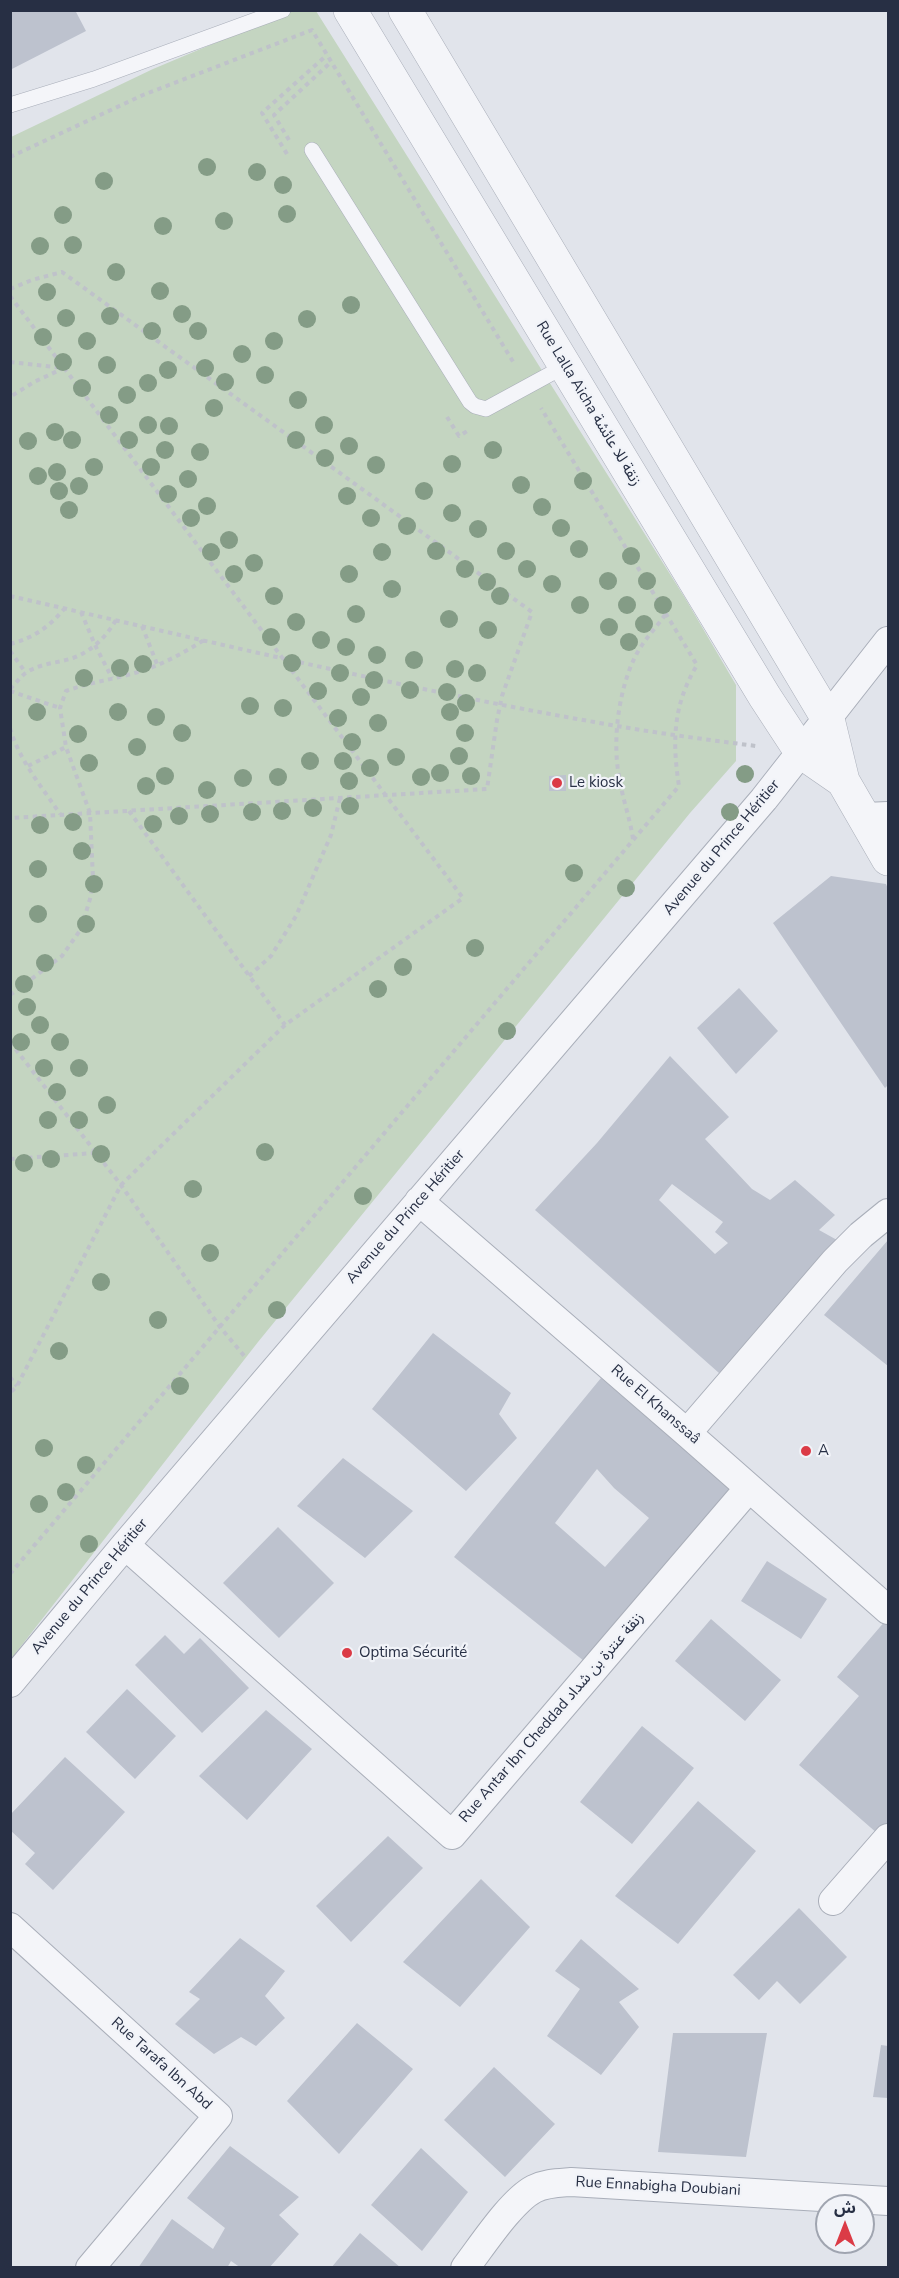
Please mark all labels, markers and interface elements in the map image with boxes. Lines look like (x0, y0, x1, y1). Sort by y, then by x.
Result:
street label: Rue Lalla Aicha زنقة للا عائشة (532, 318, 644, 490)
place label: Le kiosk (569, 774, 623, 792)
marker: Le kiosk (550, 776, 564, 790)
street label: Avenue du Prince Héritier (660, 776, 784, 920)
street label: Avenue du Prince Héritier (343, 1146, 469, 1288)
street label: Rue El Khanssaâ (607, 1361, 703, 1449)
place label: A (818, 1442, 829, 1460)
marker: A (799, 1444, 813, 1458)
street label: Avenue du Prince Héritier (28, 1515, 152, 1659)
street label: Rue Antar Ibn Cheddad زنقة عنترة بن شداد (456, 1609, 648, 1827)
place label: Optima Sécurité (359, 1644, 467, 1662)
marker: Optima Sécurité (340, 1646, 354, 1660)
street label: Rue Tarafa Ibn Abd (107, 2014, 215, 2114)
street label: Rue Ennabigha Doubiani (575, 2174, 741, 2200)
north arrow (815, 2194, 875, 2254)
text: ش (834, 2197, 856, 2219)

